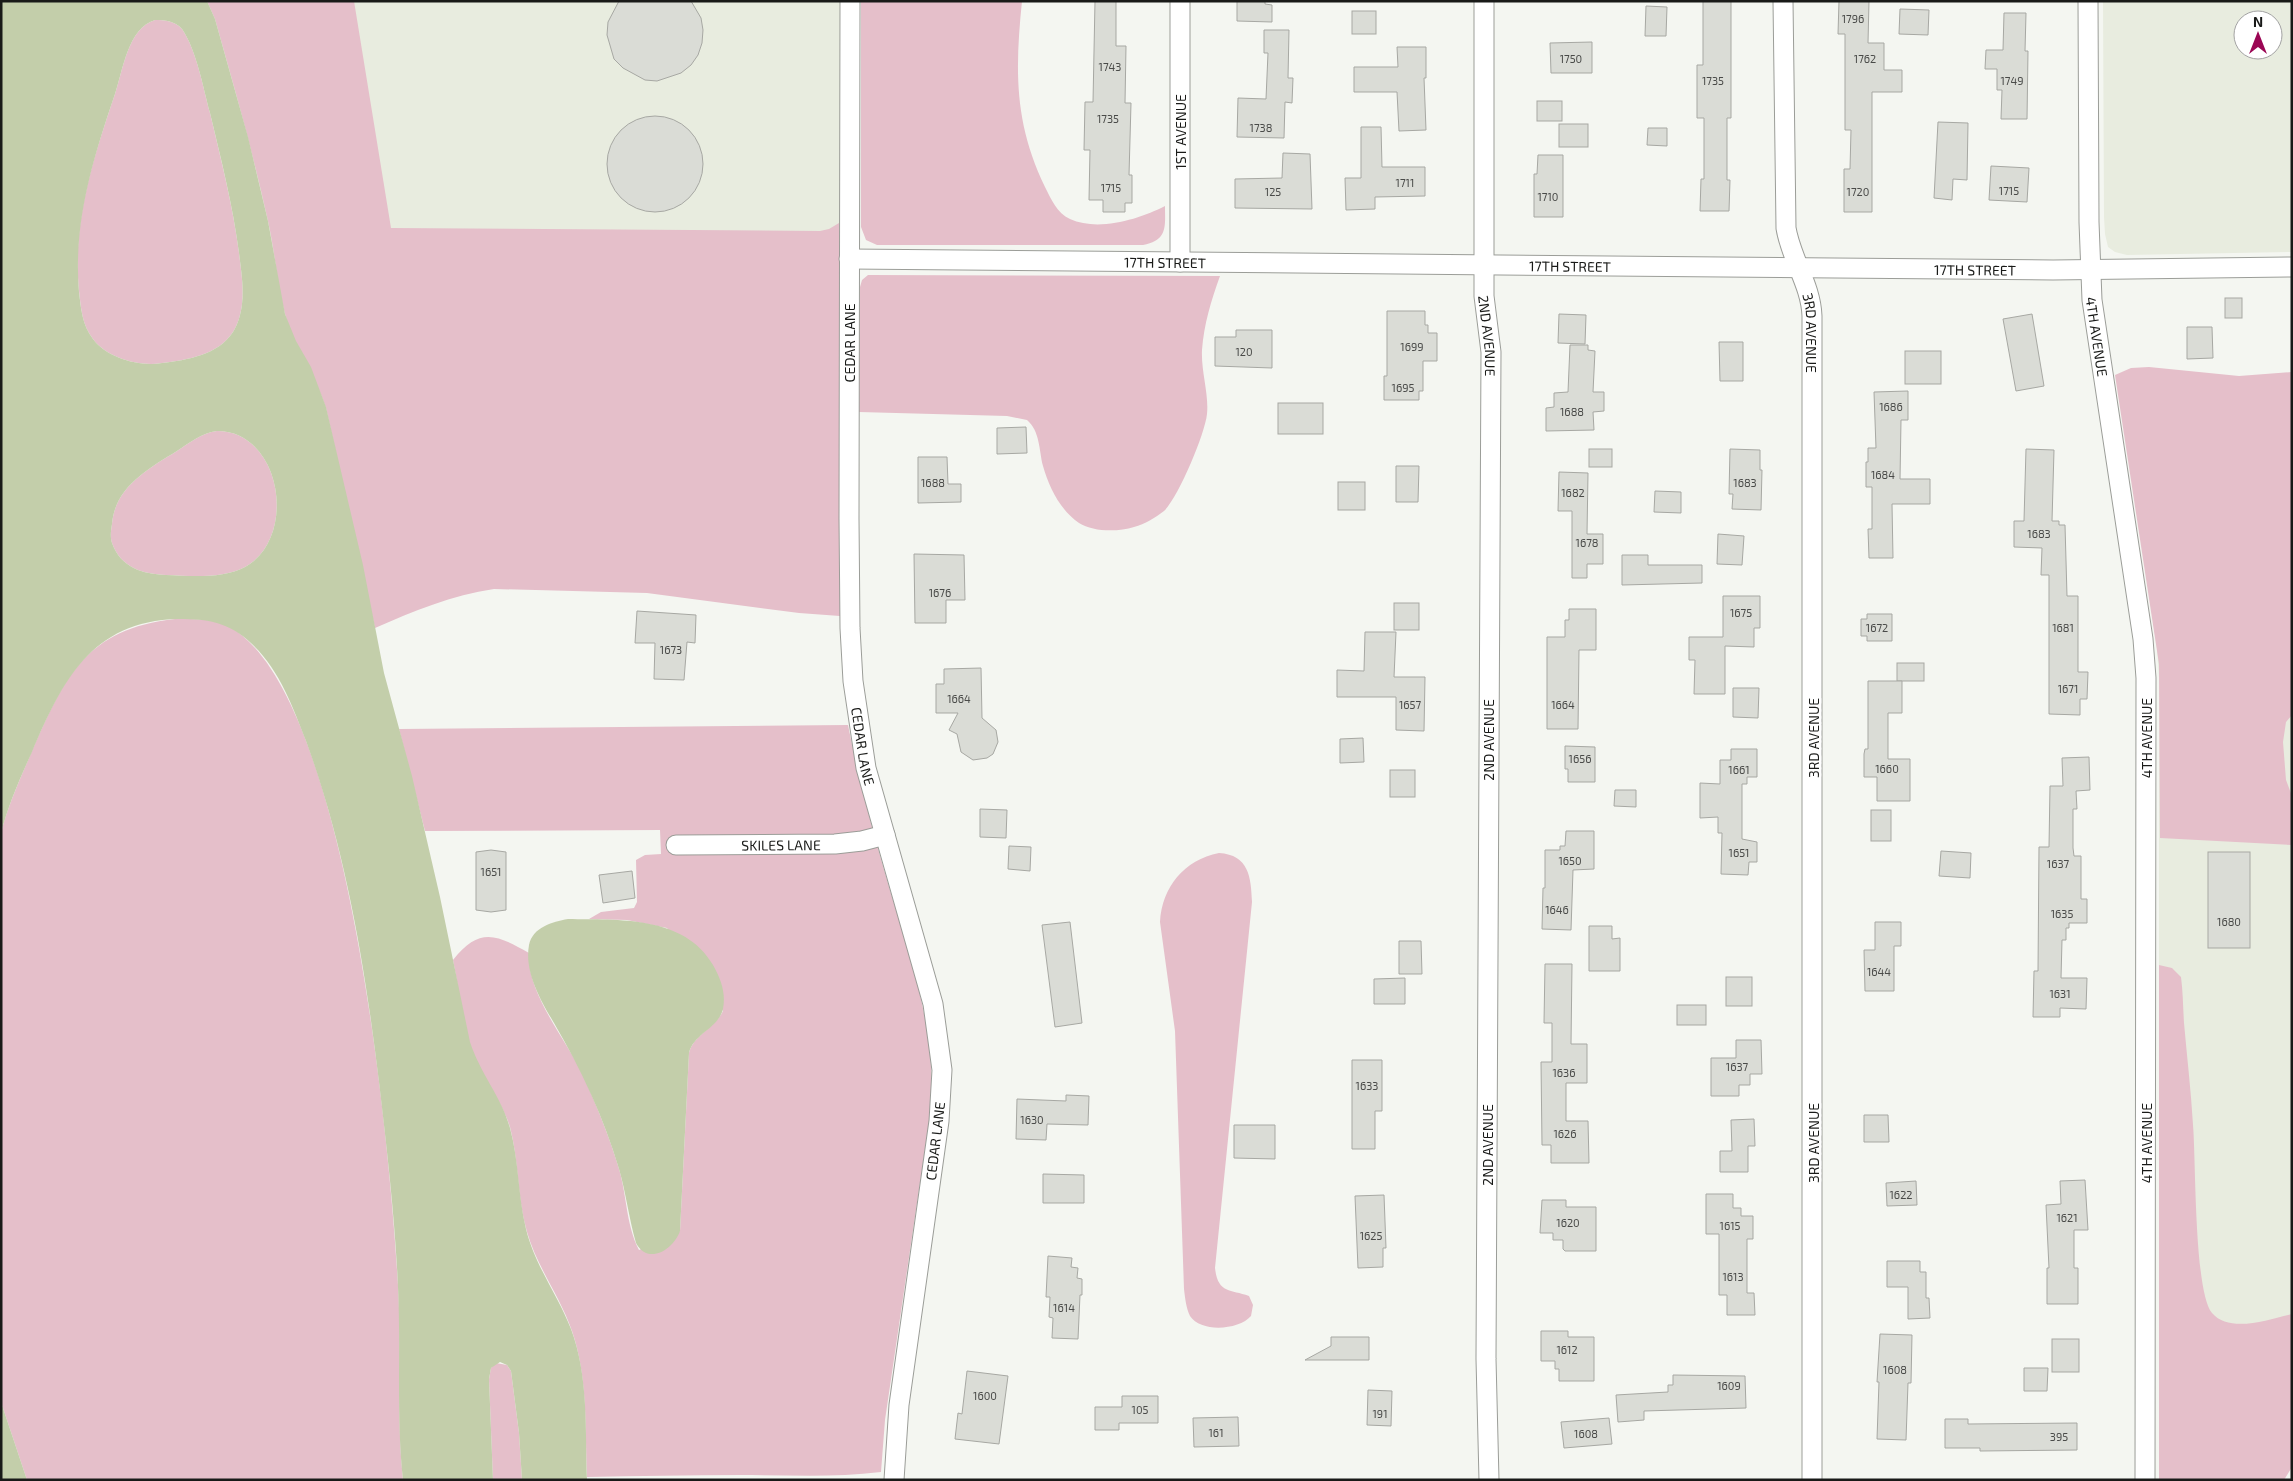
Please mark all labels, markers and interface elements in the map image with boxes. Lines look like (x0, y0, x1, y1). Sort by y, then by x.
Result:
north arrow (2233, 10, 2283, 60)
house number: 1796 (1842, 12, 1864, 25)
text: N (2253, 13, 2263, 30)
house number: 1750 (1560, 52, 1582, 65)
house number: 1762 (1854, 52, 1876, 65)
house number: 1743 (1099, 60, 1121, 73)
house number: 1735 (1702, 74, 1724, 87)
house number: 1749 (2000, 74, 2024, 87)
street label: 1ST AVENUE (1172, 94, 1189, 170)
house number: 1735 (1097, 112, 1119, 125)
house number: 1738 (1250, 121, 1272, 134)
house number: 1711 (1396, 176, 1414, 189)
house number: 1715 (1101, 181, 1121, 194)
house number: 1715 (1999, 184, 2019, 197)
house number: 125 (1265, 185, 1281, 198)
house number: 1720 (1847, 185, 1869, 198)
house number: 1710 (1537, 190, 1559, 203)
street label: 17TH STREET (1124, 253, 1206, 271)
street label: 17TH STREET (1529, 257, 1611, 274)
street label: 17TH STREET (1934, 260, 2016, 278)
street label: 3RD AVENUE (1800, 291, 1821, 373)
street label: 2ND AVENUE (1475, 294, 1500, 377)
street label: 4TH AVENUE (2083, 296, 2112, 378)
street label: CEDAR LANE (841, 303, 858, 383)
house number: 1699 (1400, 340, 1424, 353)
house number: 120 (1235, 345, 1253, 358)
house number: 1695 (1392, 381, 1415, 394)
house number: 1686 (1879, 400, 1903, 413)
house number: 1688 (1560, 405, 1584, 418)
house number: 1684 (1871, 468, 1895, 481)
house number: 1688 (921, 476, 945, 489)
house number: 1683 (1733, 476, 1757, 489)
house number: 1682 (1561, 486, 1585, 499)
house number: 1683 (2027, 527, 2051, 540)
house number: 1678 (1576, 536, 1598, 549)
house number: 1676 (929, 586, 951, 599)
house number: 1675 (1730, 606, 1752, 619)
house number: 1672 (1866, 621, 1888, 634)
house number: 1681 (2052, 621, 2074, 634)
house number: 1673 (660, 643, 682, 656)
house number: 1671 (2058, 682, 2078, 695)
house number: 1664 (947, 692, 971, 705)
house number: 1657 (1399, 698, 1421, 711)
house number: 1664 (1551, 698, 1575, 711)
street label: 3RD AVENUE (1805, 698, 1822, 778)
street label: 4TH AVENUE (2138, 698, 2155, 778)
street label: 2ND AVENUE (1480, 699, 1497, 781)
street label: CEDAR LANE (848, 706, 879, 787)
house number: 1656 (1569, 752, 1591, 765)
house number: 1660 (1875, 762, 1899, 775)
house number: 1661 (1728, 763, 1750, 776)
street label: SKILES LANE (741, 836, 821, 853)
house number: 1651 (1729, 846, 1749, 859)
house number: 1650 (1558, 854, 1582, 867)
house number: 1637 (2047, 857, 2070, 870)
house number: 1651 (481, 865, 501, 878)
house number: 1646 (1545, 903, 1569, 916)
house number: 1635 (2051, 907, 2073, 920)
house number: 1680 (2217, 915, 2241, 928)
house number: 1644 (1867, 965, 1891, 978)
house number: 1631 (2049, 987, 2071, 1000)
house number: 1637 (1726, 1060, 1749, 1073)
house number: 1636 (1552, 1066, 1576, 1079)
house number: 1633 (1356, 1079, 1378, 1092)
street label: CEDAR LANE (922, 1101, 948, 1181)
street label: 3RD AVENUE (1805, 1103, 1822, 1183)
street label: 4TH AVENUE (2138, 1103, 2155, 1183)
street label: 2ND AVENUE (1479, 1104, 1496, 1186)
house number: 1630 (1020, 1113, 1044, 1126)
house number: 1626 (1553, 1127, 1577, 1140)
house number: 1622 (1889, 1188, 1913, 1201)
house number: 1621 (2056, 1211, 2078, 1224)
house number: 1620 (1556, 1216, 1580, 1229)
house number: 1615 (1720, 1219, 1741, 1232)
house number: 1625 (1360, 1229, 1382, 1242)
house number: 1613 (1722, 1270, 1744, 1283)
house number: 1614 (1053, 1301, 1075, 1314)
house number: 1612 (1556, 1343, 1578, 1356)
house number: 1608 (1883, 1363, 1907, 1376)
house number: 1609 (1717, 1379, 1741, 1392)
house number: 1600 (973, 1389, 997, 1402)
house number: 105 (1132, 1403, 1149, 1416)
house number: 191 (1372, 1407, 1388, 1420)
house number: 161 (1208, 1426, 1224, 1439)
house number: 1608 (1574, 1427, 1598, 1440)
house number: 395 (2050, 1430, 2068, 1443)

